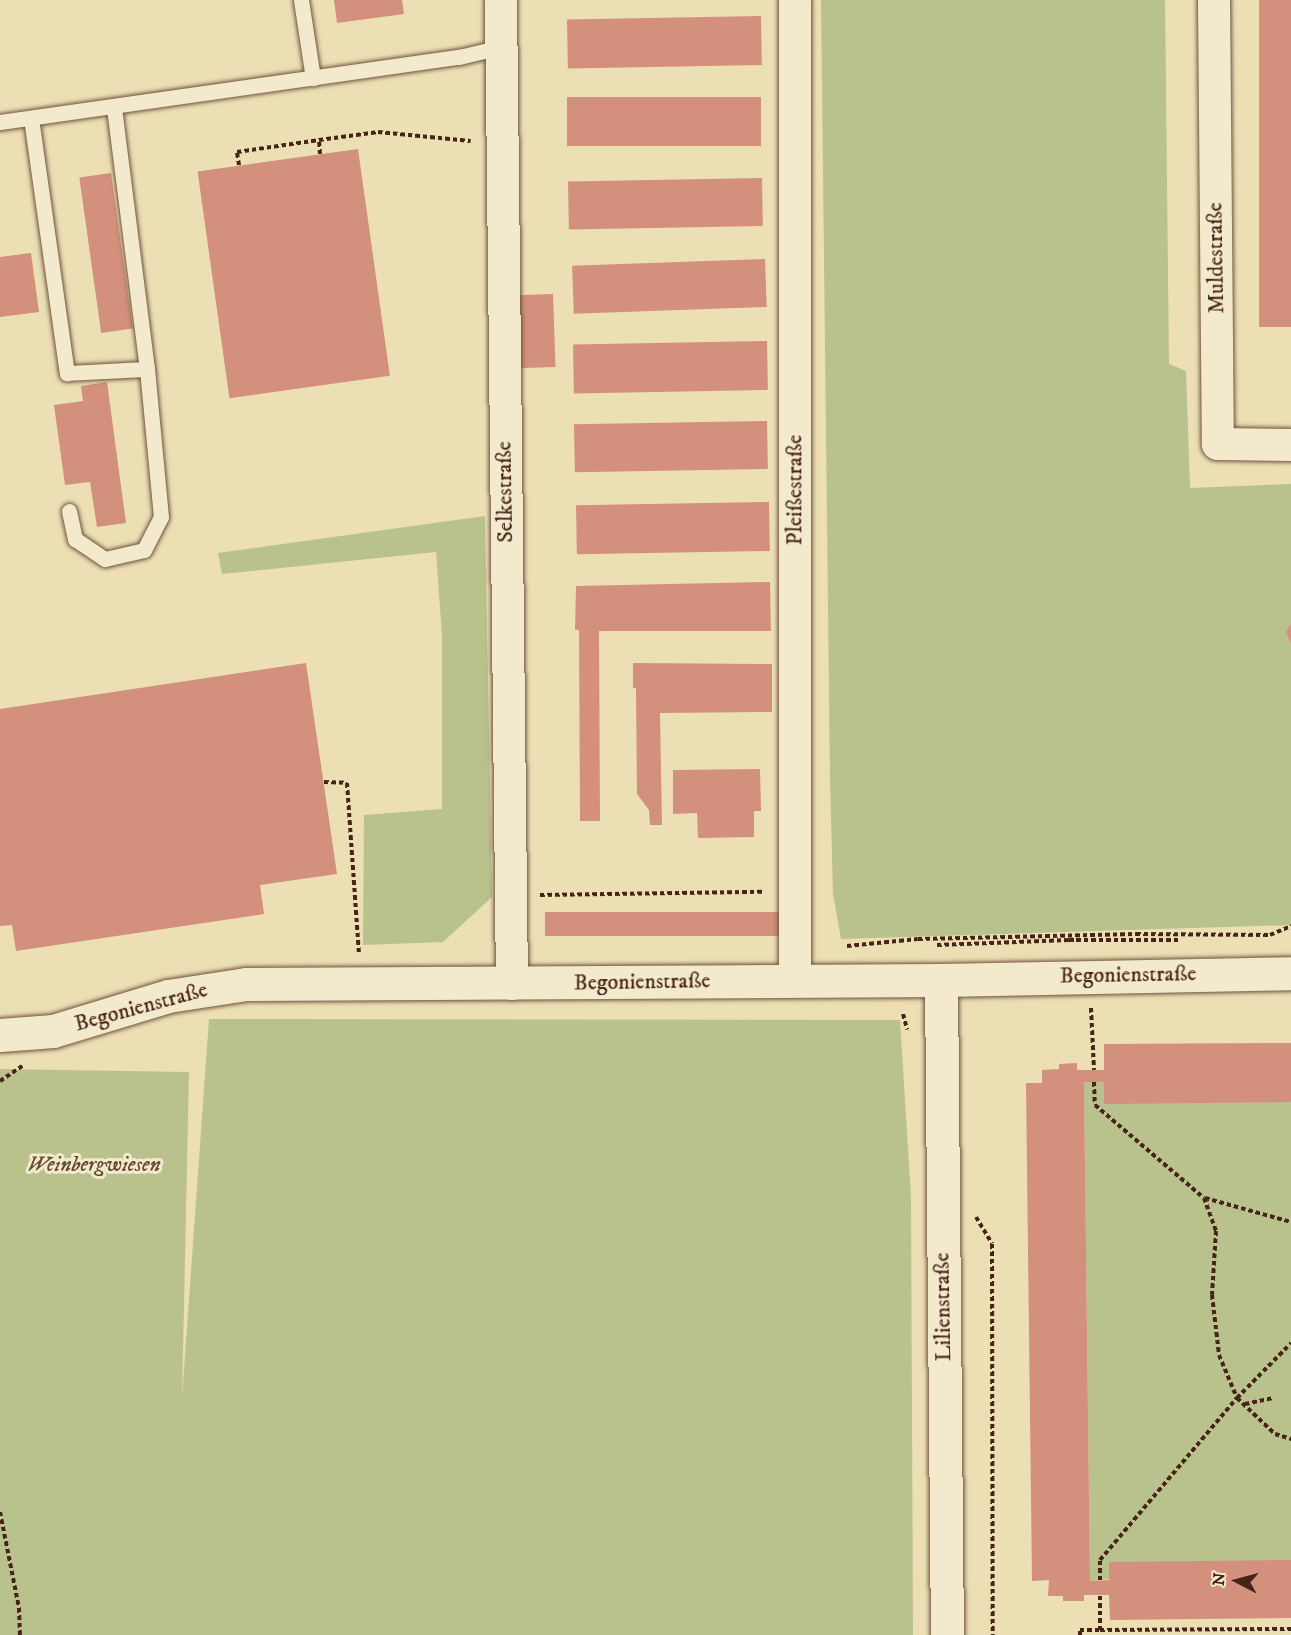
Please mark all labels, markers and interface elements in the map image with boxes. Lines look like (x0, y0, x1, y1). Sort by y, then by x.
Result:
street label: Muldestraße (1202, 202, 1230, 314)
street label: Pleißestraße (782, 435, 808, 545)
street label: Selkestraße (491, 441, 519, 543)
street label: Begonienstraße (1060, 961, 1196, 989)
street label: Begonienstraße (574, 968, 710, 996)
street label: Begonienstraße (72, 977, 210, 1037)
park label: Weinbergwiesen (27, 1152, 161, 1178)
street label: Lilienstraße (929, 1252, 957, 1362)
north arrow (1207, 1551, 1267, 1611)
text: N (1208, 1572, 1230, 1587)

